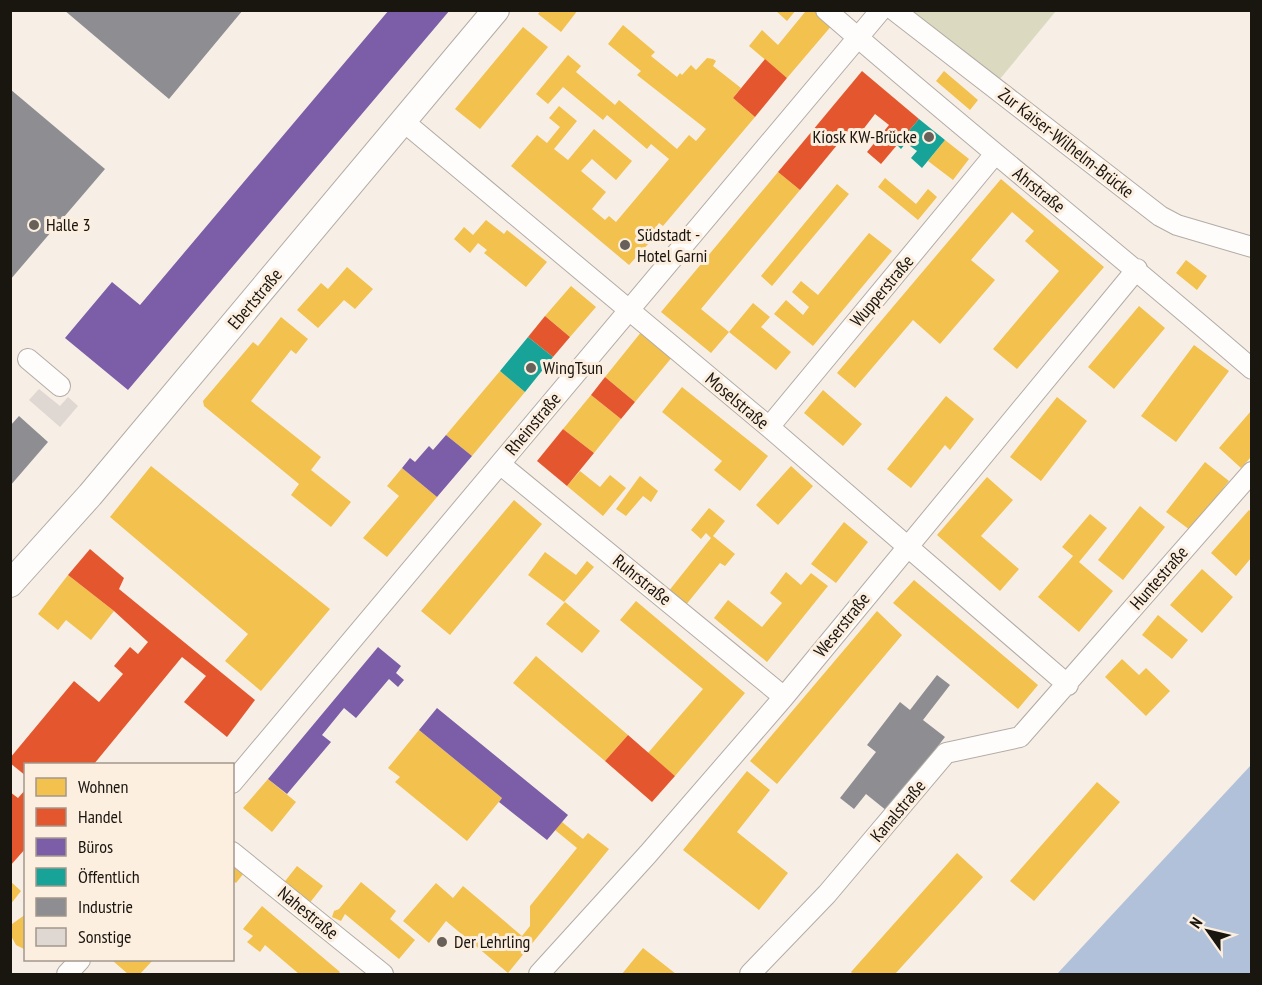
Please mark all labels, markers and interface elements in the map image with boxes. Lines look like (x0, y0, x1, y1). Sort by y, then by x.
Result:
street label: Zur Kaiser-Wilhelm-Brücke (994, 82, 1139, 203)
place label: Kiosk KW-Brücke (812, 125, 917, 148)
marker: Kiosk KW-Brücke (922, 130, 936, 144)
street label: Ahrstraße (1008, 162, 1070, 218)
place label: Halle 3 (46, 213, 91, 236)
marker: Halle 3 (27, 218, 41, 232)
place label: Südstadt - Hotel Garni (637, 223, 707, 267)
marker: Südstadt - Hotel Garni (618, 238, 632, 252)
street label: Wupperstraße (845, 250, 918, 331)
street label: Ebertstraße (222, 263, 287, 334)
place label: WingTsun (543, 356, 603, 379)
marker: WingTsun (524, 361, 538, 375)
street label: Moselstraße (701, 367, 774, 434)
street label: Rheinstraße (500, 387, 566, 460)
street label: Huntestraße (1125, 541, 1193, 614)
street label: Ruhrstraße (608, 549, 676, 610)
street label: Weserstraße (809, 588, 875, 662)
legend (24, 763, 234, 961)
text: Wohnen (78, 775, 128, 798)
street label: Kanalstraße (865, 775, 930, 847)
text: Handel (78, 805, 123, 828)
text: Büros (78, 835, 113, 858)
text: Öffentlich (78, 865, 140, 888)
street label: Nahestraße (273, 881, 343, 944)
text: Industrie (78, 895, 133, 918)
north arrow (1178, 901, 1238, 961)
text: N (1185, 913, 1206, 932)
text: Sonstige (78, 925, 132, 948)
place label: Der Lehrling (454, 930, 530, 953)
marker: Der Lehrling (435, 935, 449, 949)

